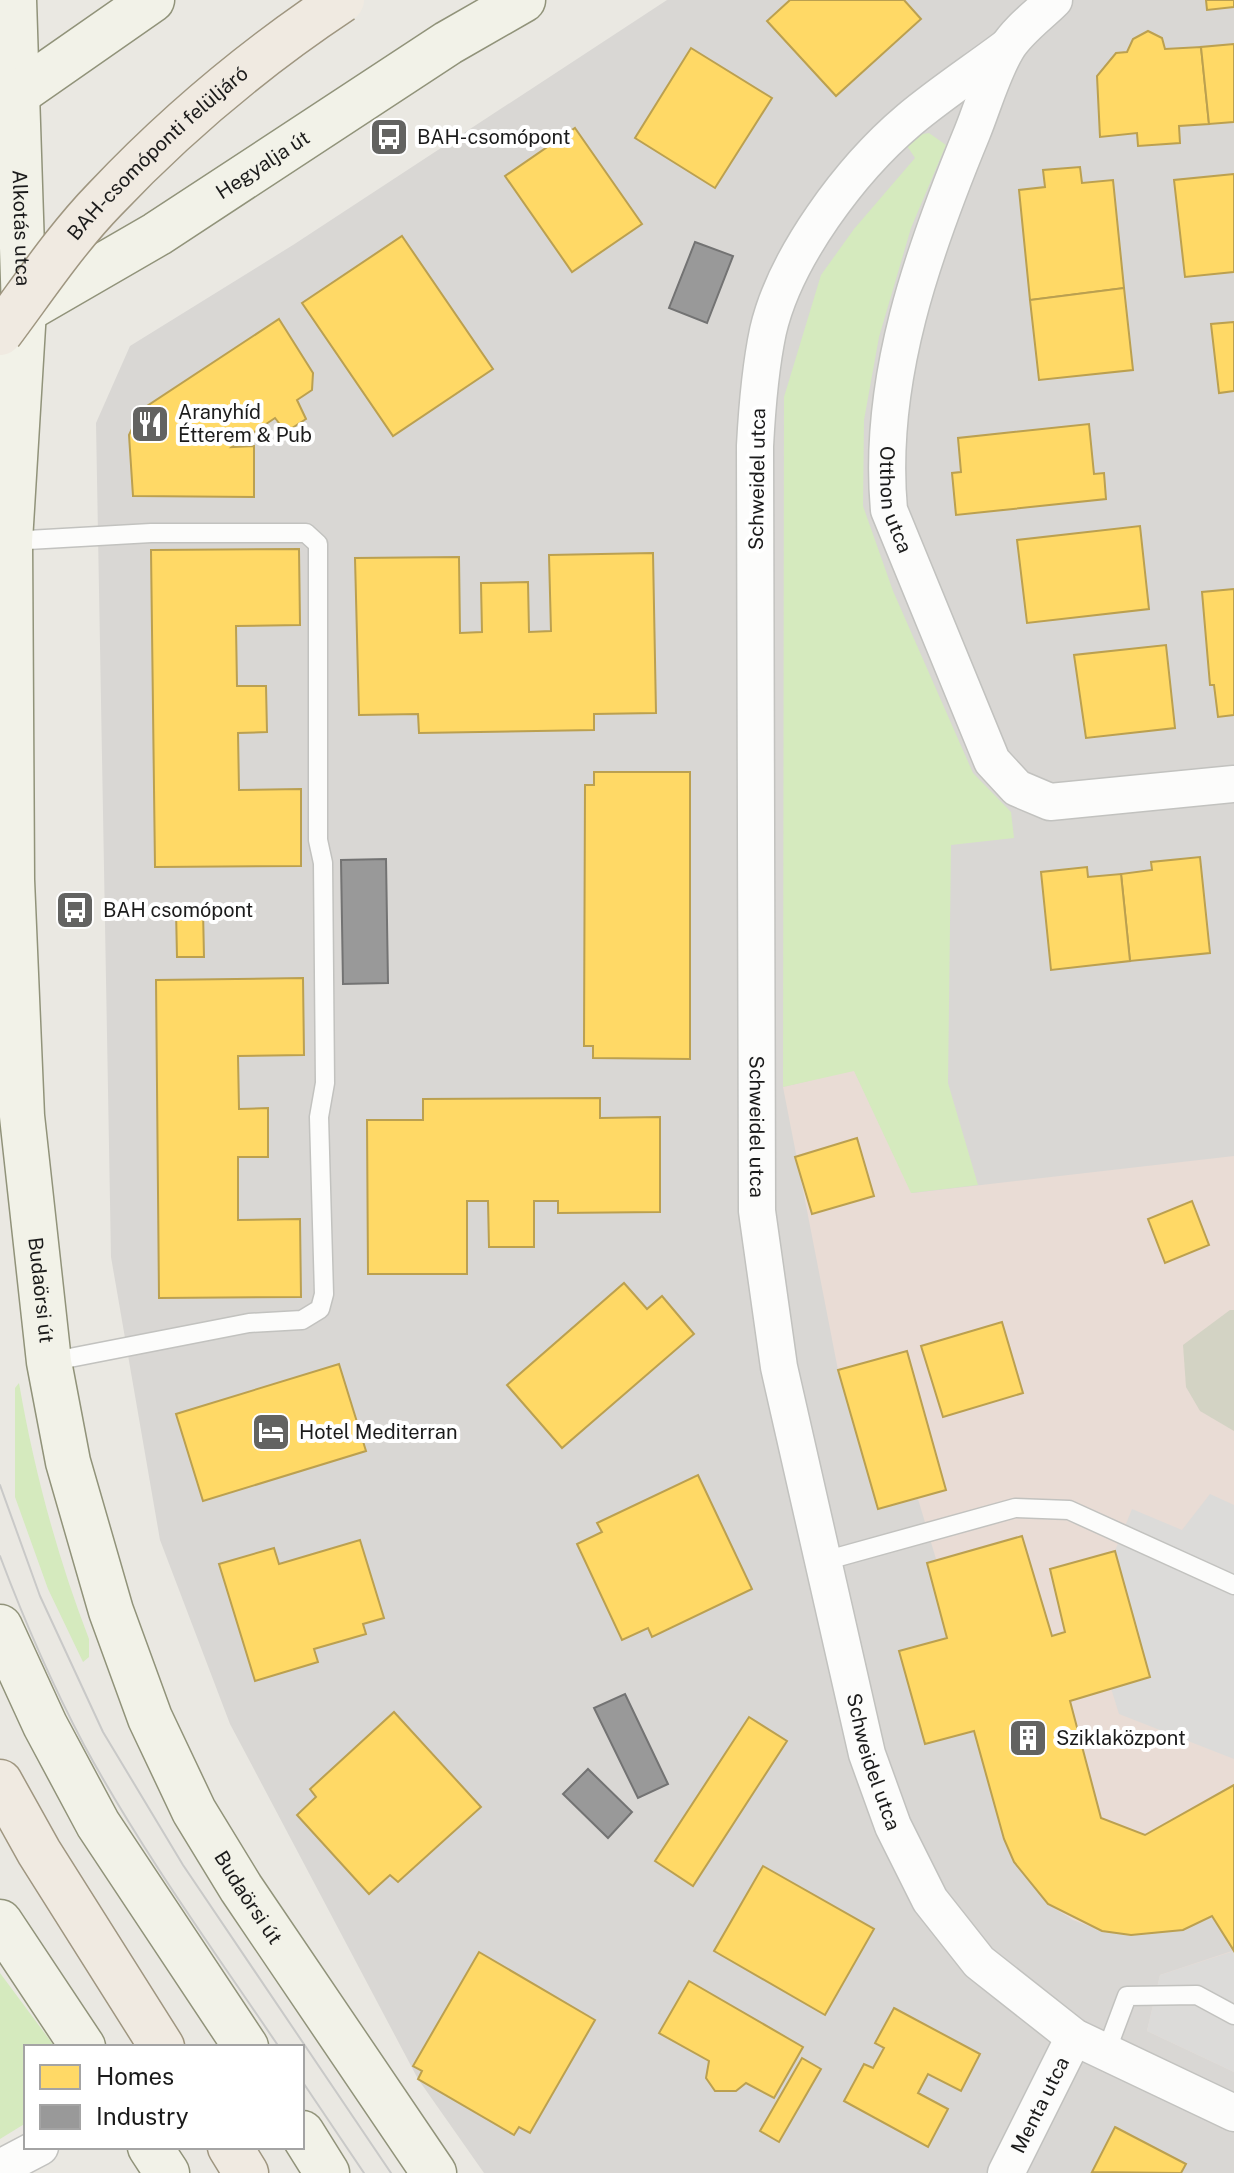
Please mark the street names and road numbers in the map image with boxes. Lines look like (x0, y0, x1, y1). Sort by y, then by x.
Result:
street label: BAH-csomóponti felüljáró (62, 61, 253, 245)
street label: Hegyalja út (211, 125, 314, 204)
street label: Alkotás utca (7, 169, 35, 286)
street label: Schweidel utca (744, 408, 770, 550)
street label: Otthon utca (875, 446, 917, 557)
street label: Schweidel utca (745, 1055, 769, 1198)
street label: Budaörsi út (23, 1236, 59, 1344)
street label: Schweidel utca (842, 1691, 906, 1834)
street label: Budaörsi út (209, 1846, 287, 1949)
street label: Menta utca (1006, 2053, 1074, 2157)

